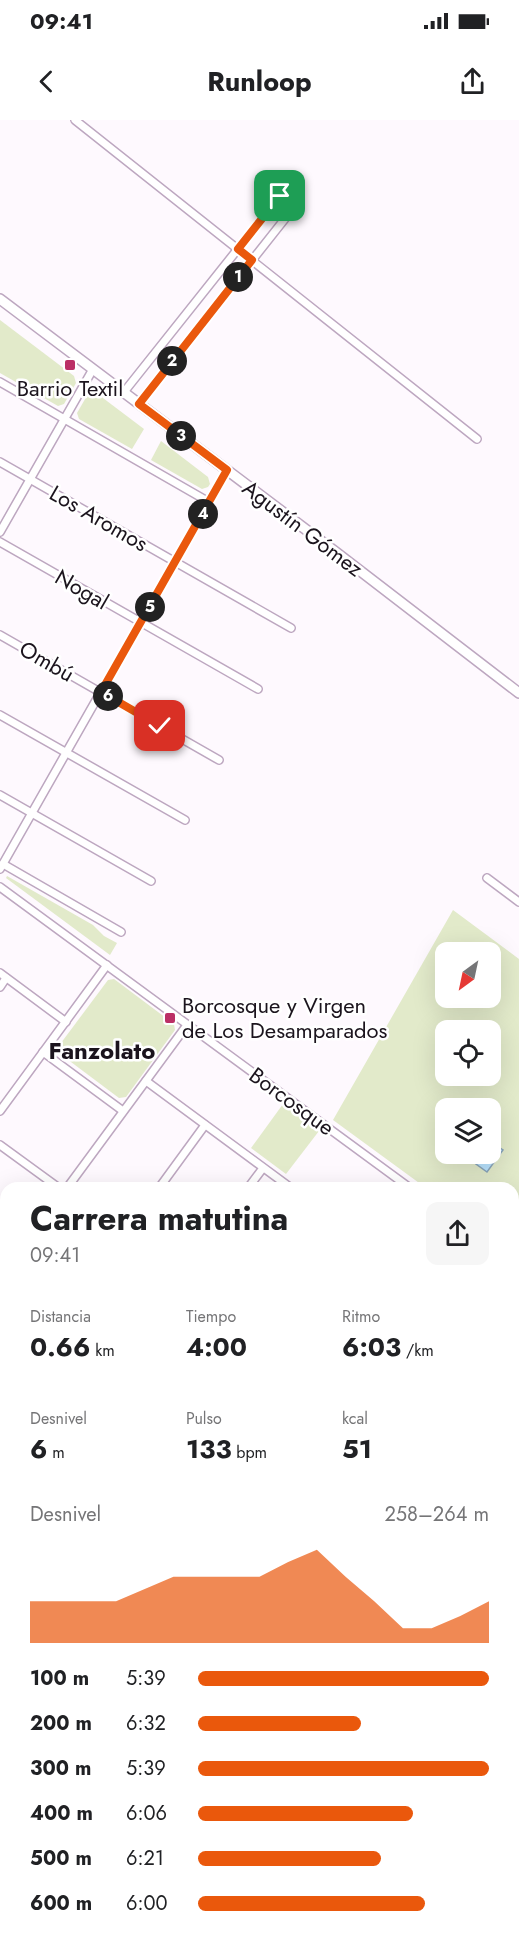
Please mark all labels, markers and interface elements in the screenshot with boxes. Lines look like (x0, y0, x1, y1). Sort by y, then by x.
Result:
text: 09:41 (30, 5, 93, 37)
text: Runloop (207, 62, 312, 101)
icon: back (30, 65, 63, 98)
icon: share (456, 65, 489, 98)
pin (254, 170, 305, 221)
icon: arrive (263, 179, 296, 212)
pin: 1 (223, 262, 253, 292)
text: 1 (234, 265, 242, 288)
pin: 2 (157, 346, 187, 376)
text: 2 (167, 349, 177, 372)
marker: Barrio Textil (63, 358, 77, 372)
place label: Barrio Textil (17, 372, 123, 404)
pin: 3 (166, 421, 196, 451)
text: 3 (176, 424, 186, 447)
street label: Agustín Gómez (236, 472, 370, 584)
street label: Los Aromos (44, 477, 154, 559)
pin: 4 (188, 499, 218, 529)
text: 4 (197, 502, 209, 525)
street label: Nogal (49, 561, 115, 617)
pin: 5 (135, 592, 165, 622)
text: 5 (145, 595, 155, 618)
street label: Ombú (14, 632, 80, 690)
pin: 6 (93, 681, 123, 711)
text: 6 (103, 684, 113, 707)
pin (134, 700, 185, 751)
icon: check (143, 709, 176, 742)
north arrow (435, 942, 501, 1008)
map controls (435, 942, 501, 1164)
place label: Borcosque y Virgen de Los Desamparados (182, 989, 388, 1046)
marker: Borcosque y Virgen de Los Desamparados (163, 1011, 177, 1025)
button: locate (435, 1020, 501, 1086)
district label: Fanzolato (49, 1033, 155, 1068)
street label: Borcosque (243, 1059, 341, 1143)
button: layers (435, 1098, 501, 1164)
text: Carrera matutina (30, 1195, 288, 1242)
button: share (426, 1202, 489, 1265)
text: 09:41 (30, 1241, 80, 1270)
text: Distancia (30, 1305, 91, 1328)
text: Tiempo (186, 1305, 236, 1328)
text: Ritmo (342, 1305, 380, 1328)
text: 0.66 (30, 1328, 90, 1366)
text: 4:00 (186, 1328, 247, 1366)
text: 6:03 (342, 1328, 401, 1366)
text: km (90, 1339, 115, 1362)
text: /km (401, 1339, 434, 1362)
text: Desnivel (30, 1407, 87, 1430)
text: Pulso (186, 1407, 222, 1430)
text: kcal (342, 1407, 368, 1430)
text: 6 (30, 1430, 47, 1468)
text: 133 (186, 1430, 232, 1468)
text: 51 (342, 1430, 372, 1468)
text: m (47, 1441, 65, 1464)
text: bpm (232, 1441, 267, 1464)
text: Desnivel (30, 1500, 101, 1529)
text: 258–264 m (384, 1500, 489, 1529)
text: 100 m (30, 1664, 89, 1693)
text: 5:39 (126, 1664, 166, 1693)
text: 200 m (30, 1709, 92, 1738)
text: 6:32 (126, 1709, 166, 1738)
text: 300 m (30, 1754, 91, 1783)
text: 5:39 (126, 1754, 166, 1783)
text: 400 m (30, 1799, 93, 1828)
text: 6:06 (126, 1799, 167, 1828)
text: 500 m (30, 1844, 92, 1873)
text: 6:21 (126, 1844, 164, 1873)
text: 600 m (30, 1889, 92, 1918)
text: 6:00 (126, 1889, 168, 1918)

